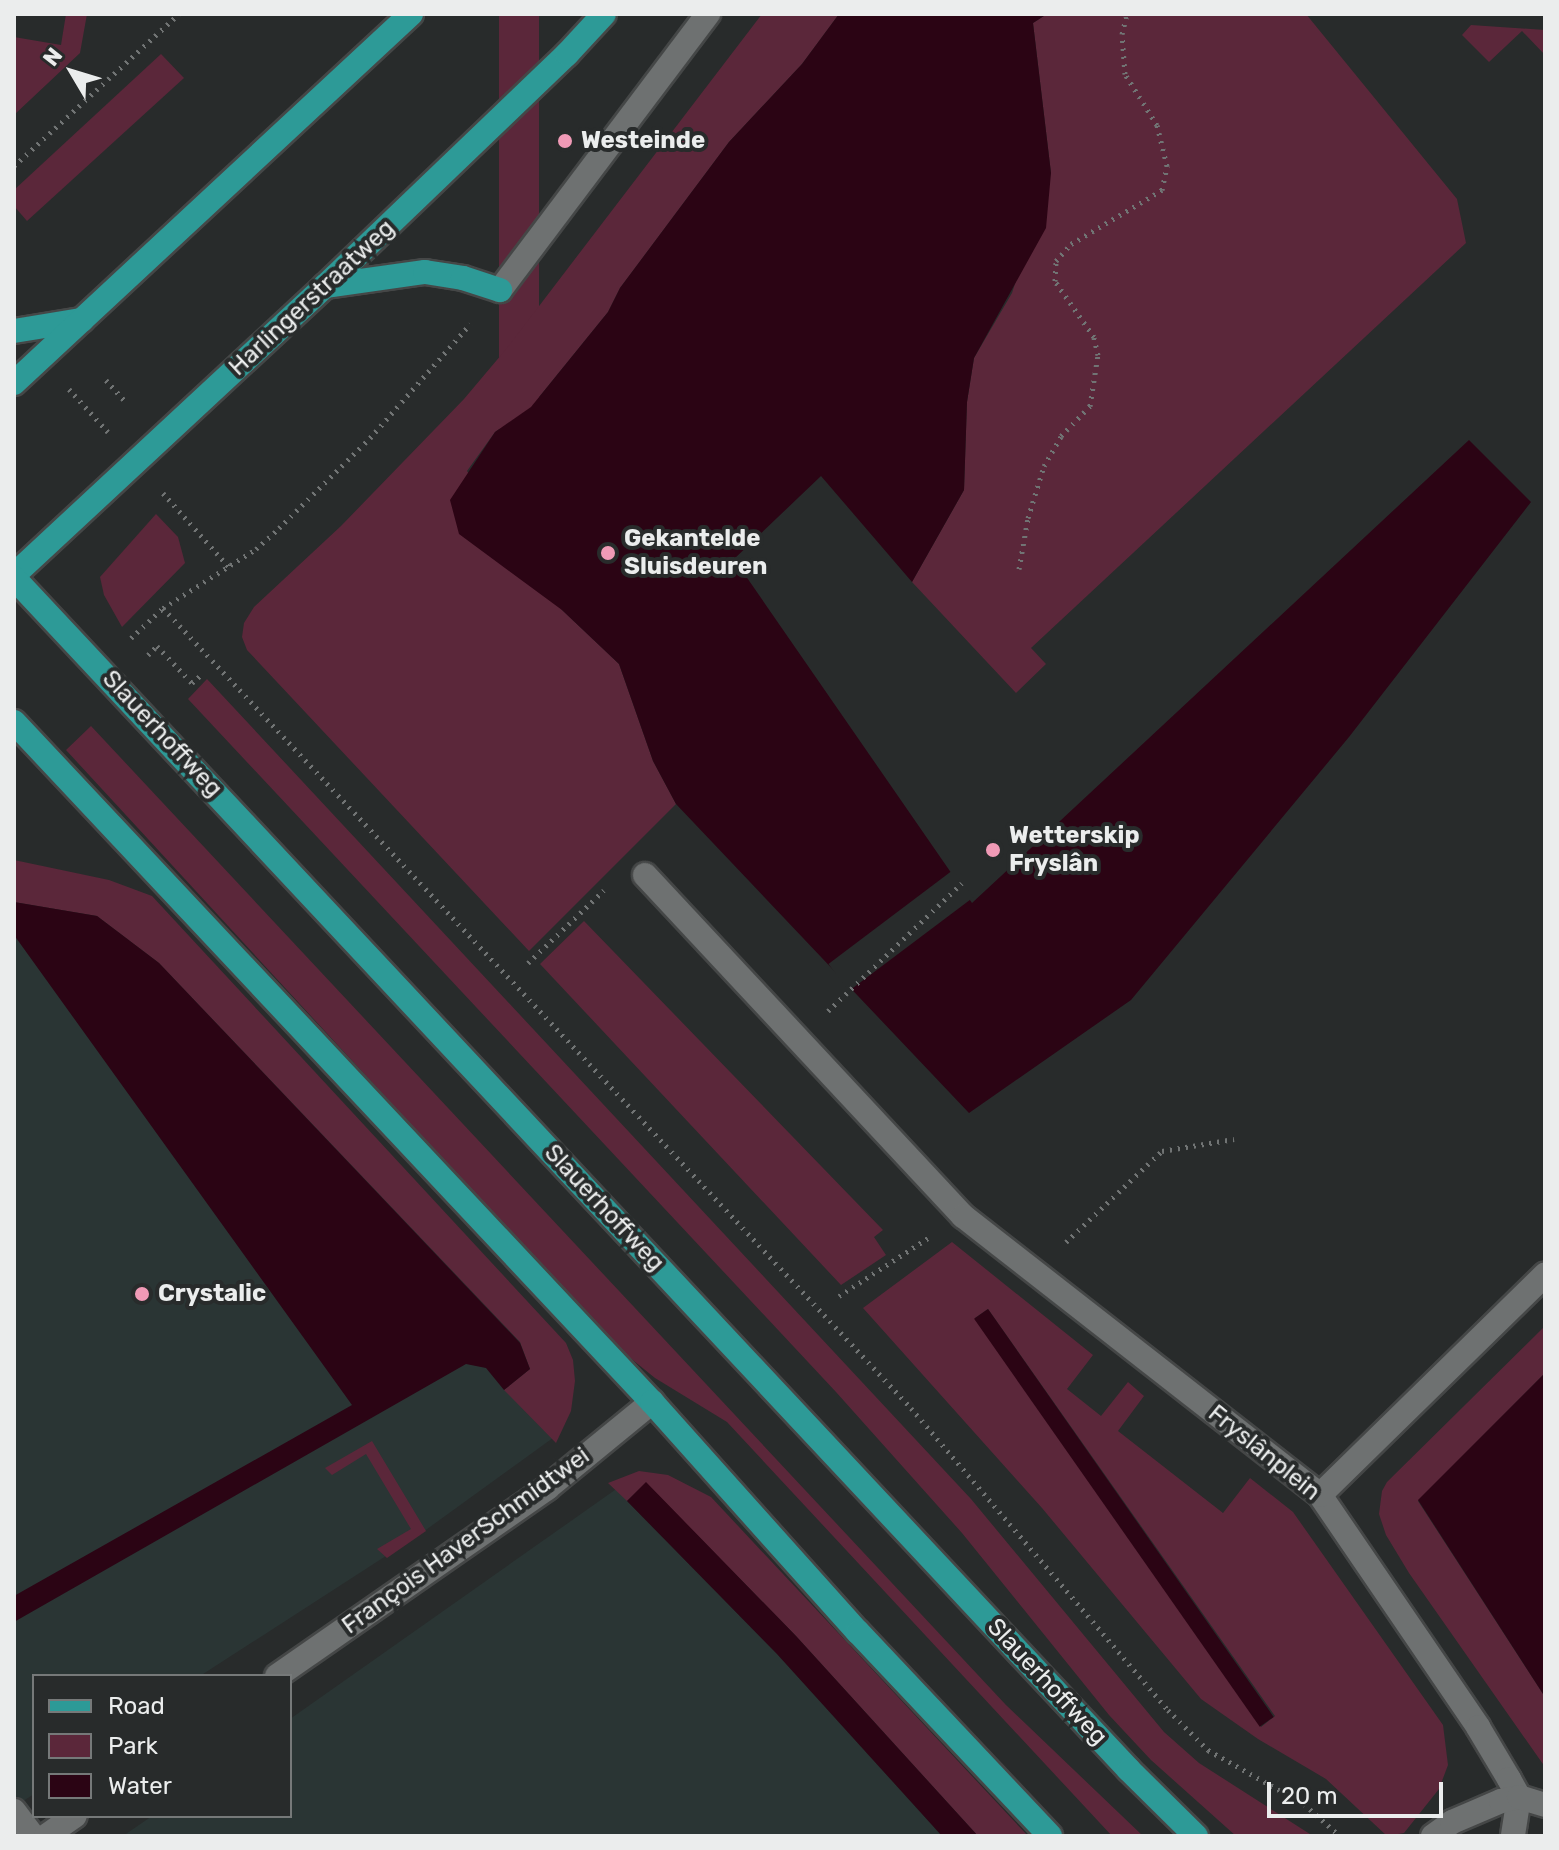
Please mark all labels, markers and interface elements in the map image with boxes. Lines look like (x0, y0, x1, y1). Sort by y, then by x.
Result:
north arrow (32, 32, 112, 112)
text: N (37, 42, 68, 71)
place label: Westeinde (581, 127, 705, 155)
marker: Westeinde (556, 132, 574, 150)
street label: Harlingerstraatweg (223, 214, 401, 382)
place label: Gekantelde Sluisdeuren (624, 525, 768, 581)
marker: Gekantelde Sluisdeuren (599, 544, 617, 562)
street label: Slauerhoffweg (96, 665, 228, 803)
place label: Wetterskip Fryslân (1009, 822, 1140, 878)
marker: Wetterskip Fryslân (984, 841, 1002, 859)
street label: Slauerhoffweg (538, 1139, 670, 1277)
place label: Crystalic (158, 1280, 266, 1308)
marker: Crystalic (133, 1285, 151, 1303)
street label: Fryslânplein (1202, 1399, 1326, 1507)
street label: François HaverSchmidtwei (337, 1442, 595, 1640)
street label: Slauerhoffweg (981, 1613, 1113, 1751)
legend (32, 1674, 292, 1818)
text: Road (108, 1692, 165, 1720)
text: Park (108, 1732, 158, 1760)
scale bar (1271, 1766, 1447, 1816)
text: Water (108, 1772, 172, 1800)
text: 20 m (1281, 1782, 1338, 1810)

